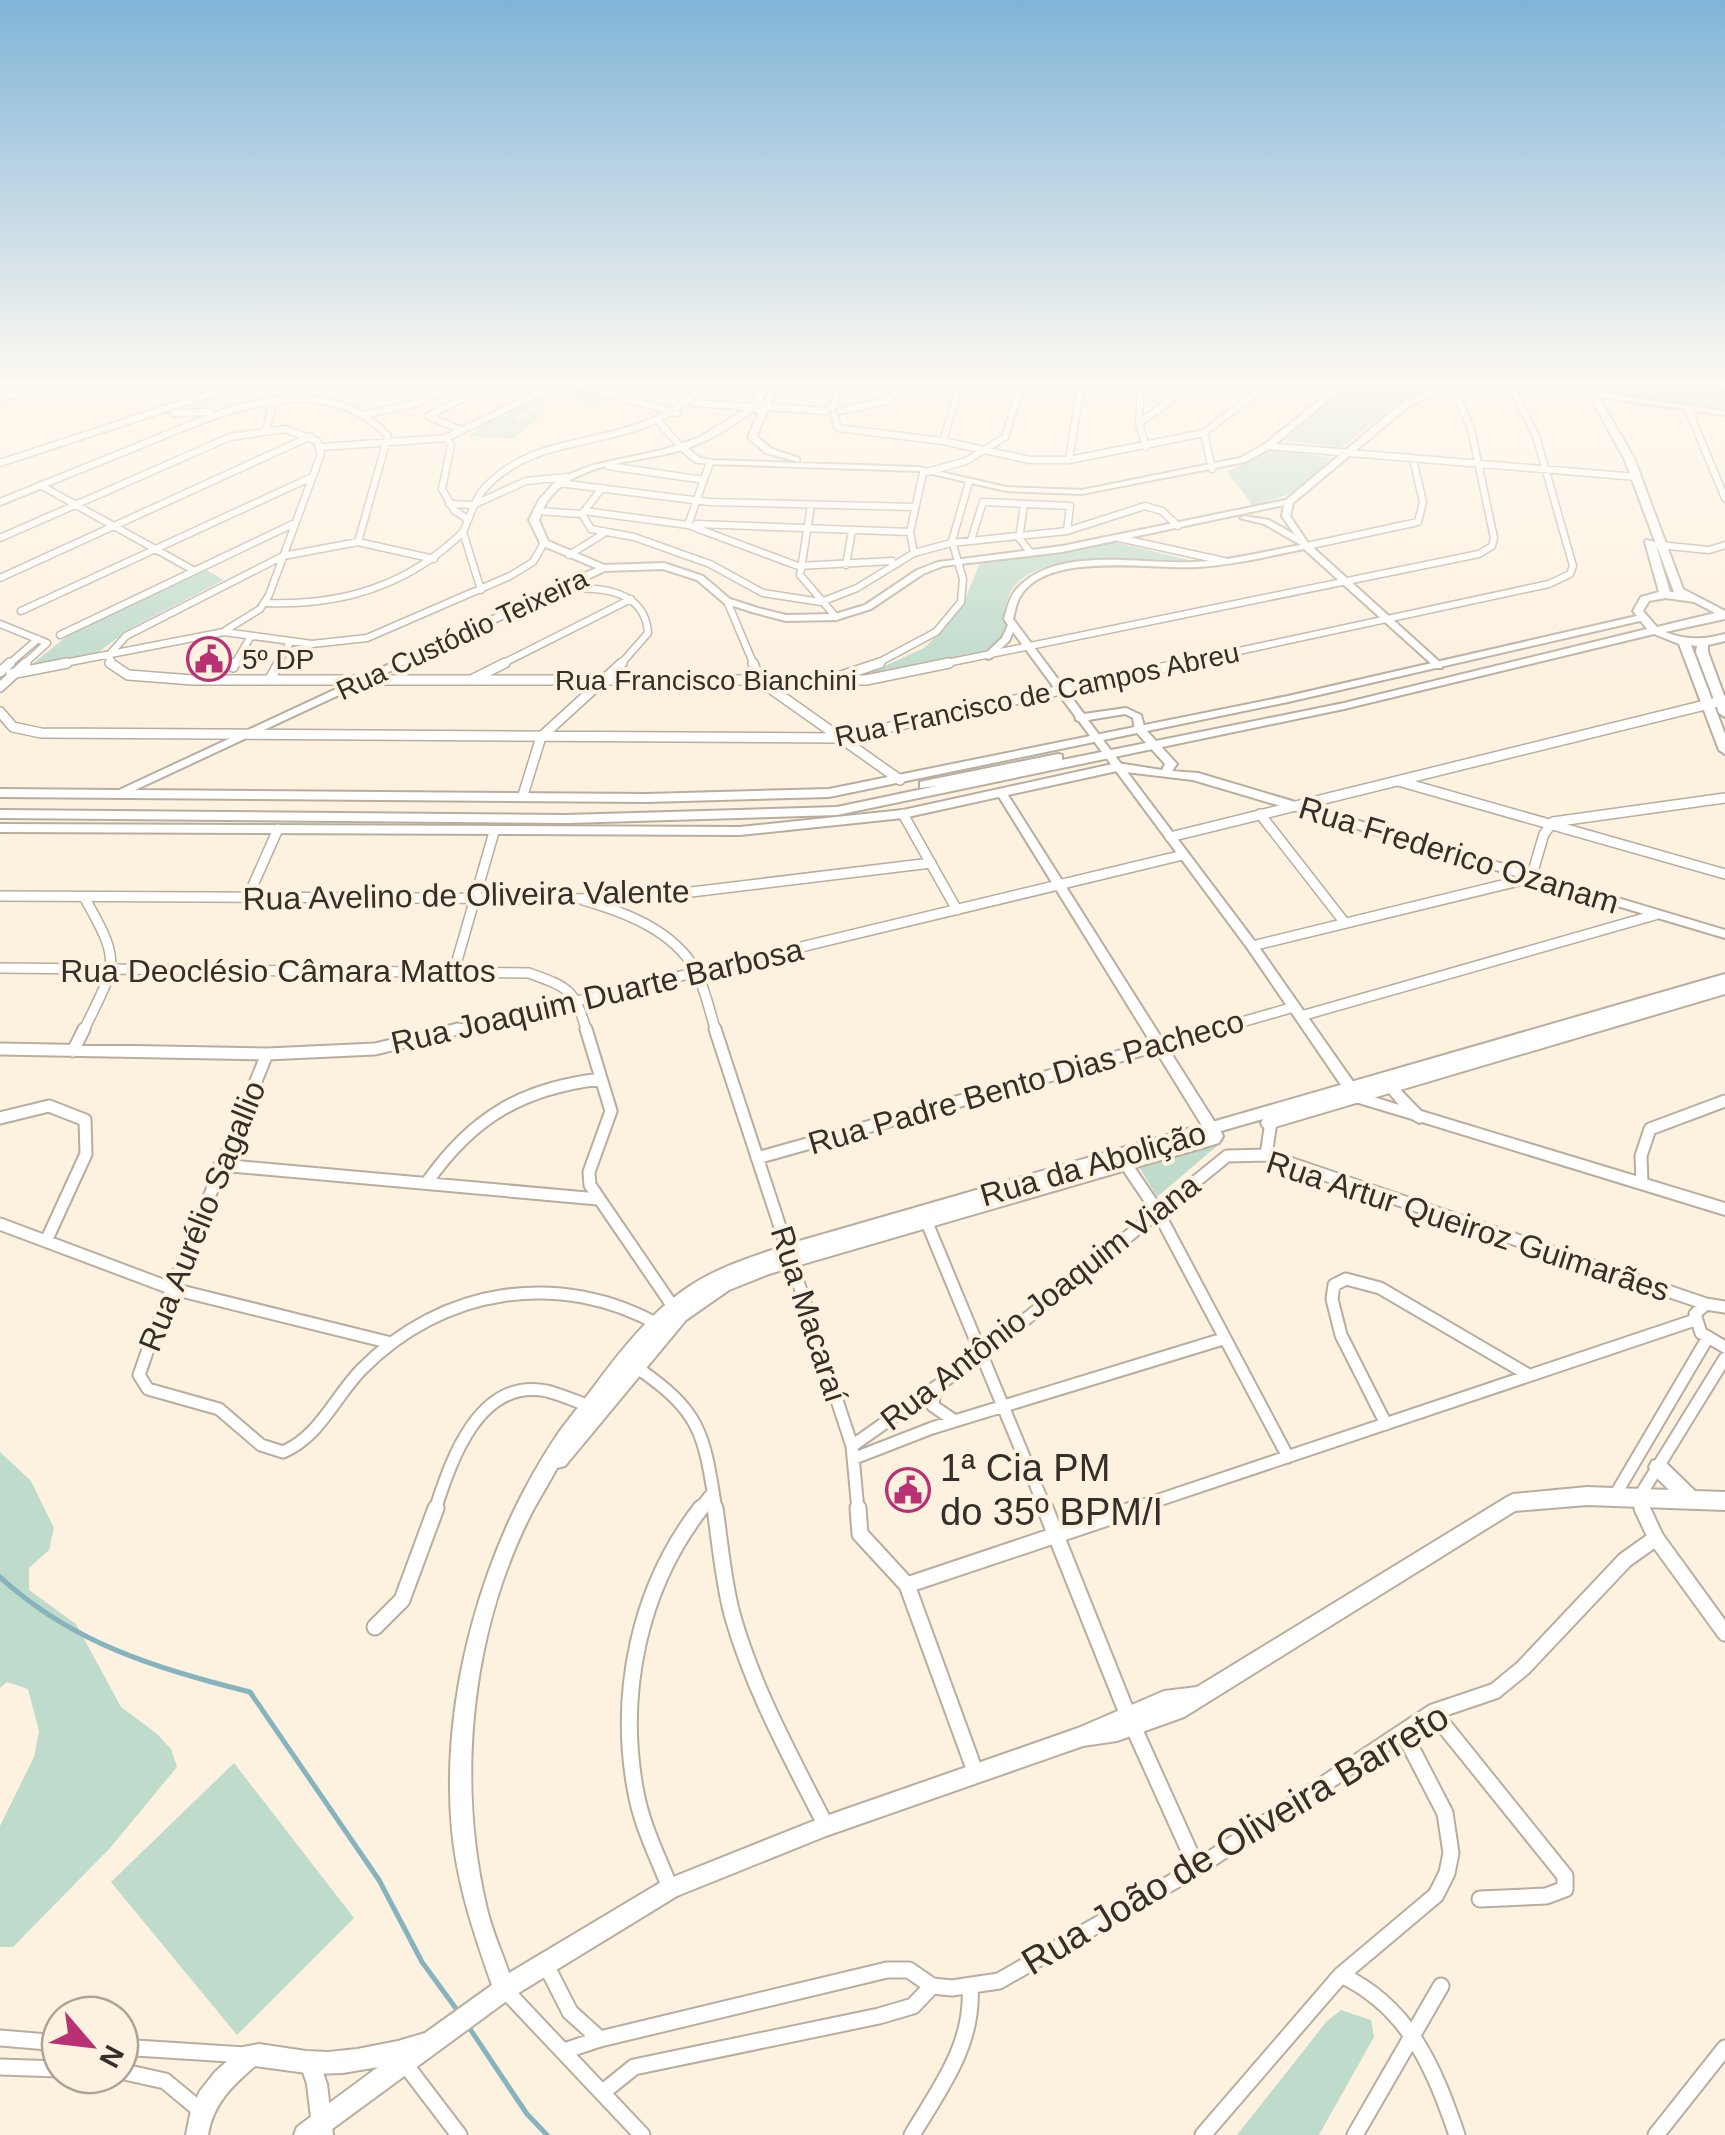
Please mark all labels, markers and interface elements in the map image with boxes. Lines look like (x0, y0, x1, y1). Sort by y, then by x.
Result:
street label: Rua Custódio Teixeira (332, 562, 593, 706)
public building icon: 5º DP (186, 636, 232, 682)
street label: Rua Francisco de Campos Abreu (832, 636, 1242, 753)
place label: 5º DP (242, 644, 314, 675)
street label: Rua Francisco Bianchini (555, 665, 857, 696)
street label: Rua Frederico Ozanam (1295, 789, 1623, 921)
street label: Rua Avelino de Oliveira Valente (242, 873, 690, 917)
street label: Rua Joaquim Duarte Barbosa (388, 931, 807, 1061)
street label: Rua Deoclésio Câmara Mattos (60, 953, 496, 989)
street label: Rua Padre Bento Dias Pacheco (804, 1002, 1248, 1162)
street label: Rua Aurélio Sagallio (131, 1076, 273, 1356)
street label: Rua da Abolição (976, 1115, 1210, 1213)
street label: Rua Artur Queiroz Guimarães (1262, 1144, 1674, 1308)
street label: Rua Antônio Joaquim Viana (874, 1166, 1207, 1438)
street label: Rua Macaraí (764, 1221, 854, 1407)
place label: 1ª Cia PM do 35º BPM/I (940, 1447, 1163, 1533)
public building icon: 1ª Cia PM do 35º BPM/I (885, 1467, 931, 1513)
street label: Rua João de Oliveira Barreto (1014, 1695, 1456, 1983)
north arrow (40, 1995, 140, 2095)
text: N (93, 2040, 130, 2073)

